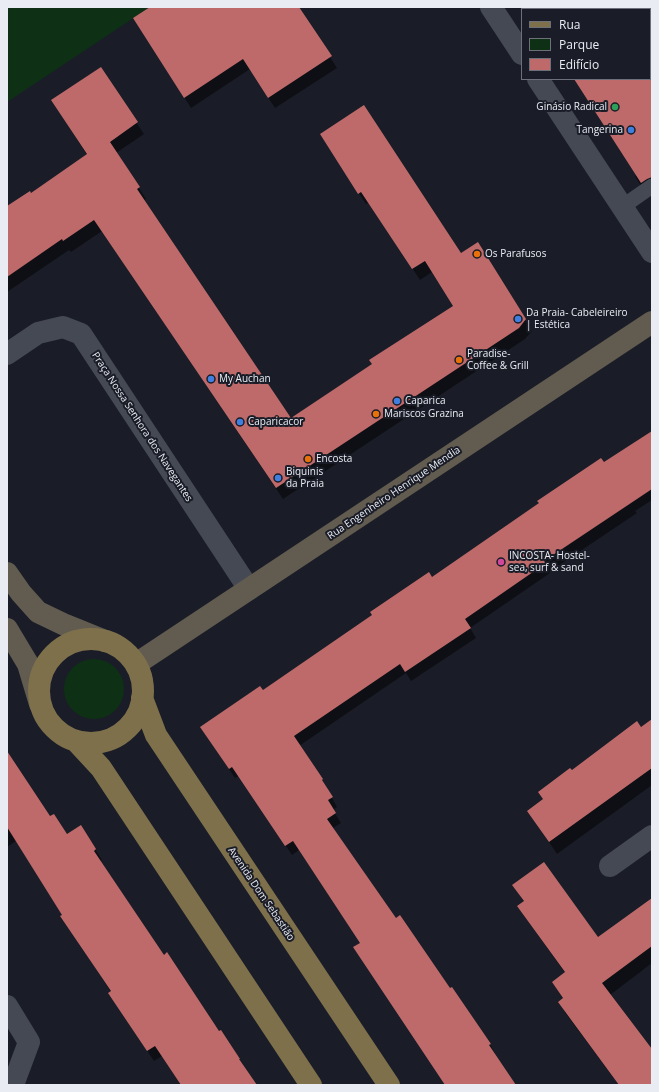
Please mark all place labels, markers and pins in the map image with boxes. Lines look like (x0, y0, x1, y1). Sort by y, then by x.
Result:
place label: Ginásio Radical (536, 101, 607, 113)
marker: Ginásio Radical (610, 102, 620, 112)
place label: Tangerina (576, 124, 623, 136)
marker: Tangerina (626, 125, 636, 135)
place label: Os Parafusos (485, 248, 546, 260)
marker: Os Parafusos (472, 249, 482, 259)
place label: Da Praia- Cabeleireiro | Estética (526, 307, 628, 330)
marker: Da Praia- Cabeleireiro | Estética (513, 314, 523, 324)
place label: Paradise- Coffee & Grill (467, 348, 529, 372)
marker: Paradise- Coffee & Grill (454, 355, 464, 365)
place label: My Auchan (219, 373, 271, 385)
marker: My Auchan (206, 374, 216, 384)
place label: Caparica (405, 395, 445, 407)
marker: Caparica (392, 396, 402, 406)
place label: Mariscos Grazina (384, 408, 464, 420)
marker: Mariscos Grazina (371, 409, 381, 419)
place label: Caparicacor (248, 416, 303, 428)
marker: Caparicacor (235, 417, 245, 427)
place label: Encosta (316, 453, 352, 465)
marker: Encosta (303, 454, 313, 464)
place label: Biquinis da Praia (286, 466, 324, 490)
marker: Biquinis da Praia (273, 473, 283, 483)
place label: INCOSTA- Hostel- sea, surf & sand (509, 550, 590, 574)
marker: INCOSTA- Hostel- sea, surf & sand (496, 557, 506, 567)

